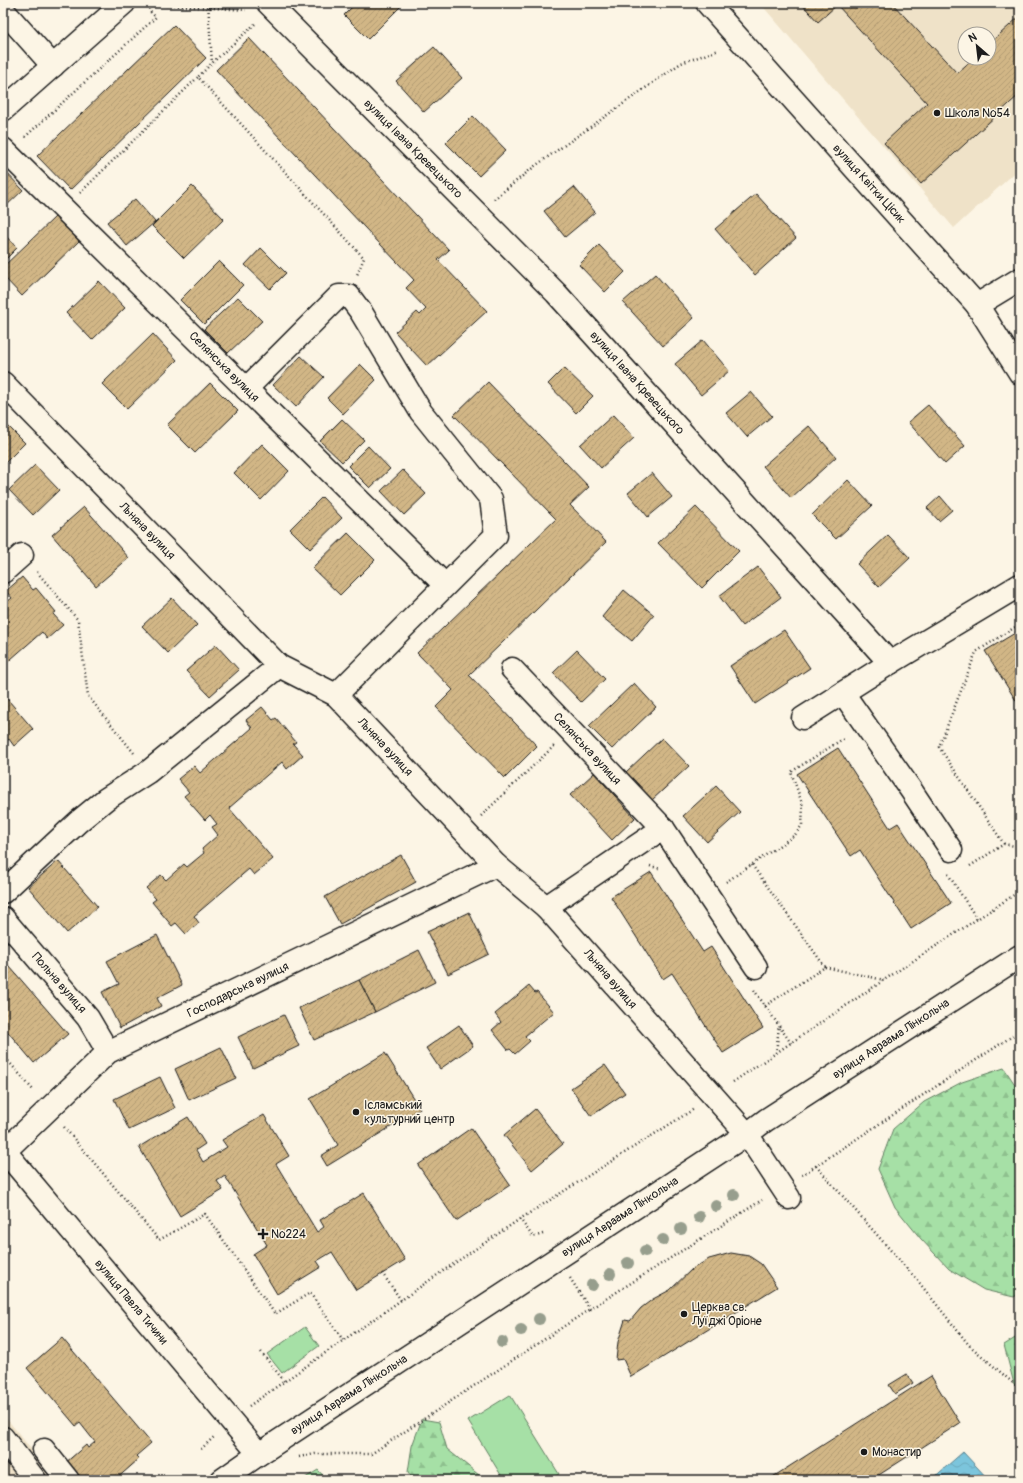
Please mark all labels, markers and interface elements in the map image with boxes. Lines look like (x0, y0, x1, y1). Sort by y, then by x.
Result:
north arrow (957, 26, 997, 66)
text: N (966, 30, 979, 45)
street label: вулиця Івана Кревецького (360, 96, 466, 202)
place label: Школа №54 (945, 106, 1010, 121)
marker: Школа №54 (932, 108, 942, 118)
street label: вулиця Квітки Цісик (829, 141, 909, 227)
street label: вулиця Івана Кревецького (587, 328, 688, 438)
street label: Селянська вулиця (186, 329, 262, 405)
street label: Льняна вулиця (115, 498, 178, 563)
street label: Селянська вулиця (550, 710, 624, 788)
street label: Льняна вулиця (353, 714, 416, 780)
street label: Льняна вулиця (579, 945, 640, 1012)
street label: Польна вулиця (29, 950, 90, 1017)
street label: Господарська вулиця (185, 959, 292, 1021)
street label: вулиця Авраама Лінкольна (830, 995, 953, 1082)
place label: Ісламський культурний центр (364, 1098, 455, 1127)
marker: Ісламський культурний центр (351, 1107, 361, 1117)
street label: вулиця Авраама Лінкольна (559, 1173, 682, 1260)
place label: №224 (271, 1227, 306, 1242)
marker: №224 (258, 1229, 268, 1239)
street label: вулиця Павла Тичини (91, 1256, 171, 1348)
place label: Церква св. Луїджі Оріоне (691, 1300, 762, 1329)
marker: Церква св. Луїджі Оріоне (679, 1309, 689, 1319)
street label: вулиця Авраама Лінкольна (288, 1351, 411, 1438)
place label: Монастир (872, 1445, 922, 1460)
marker: Монастир (859, 1447, 869, 1457)

